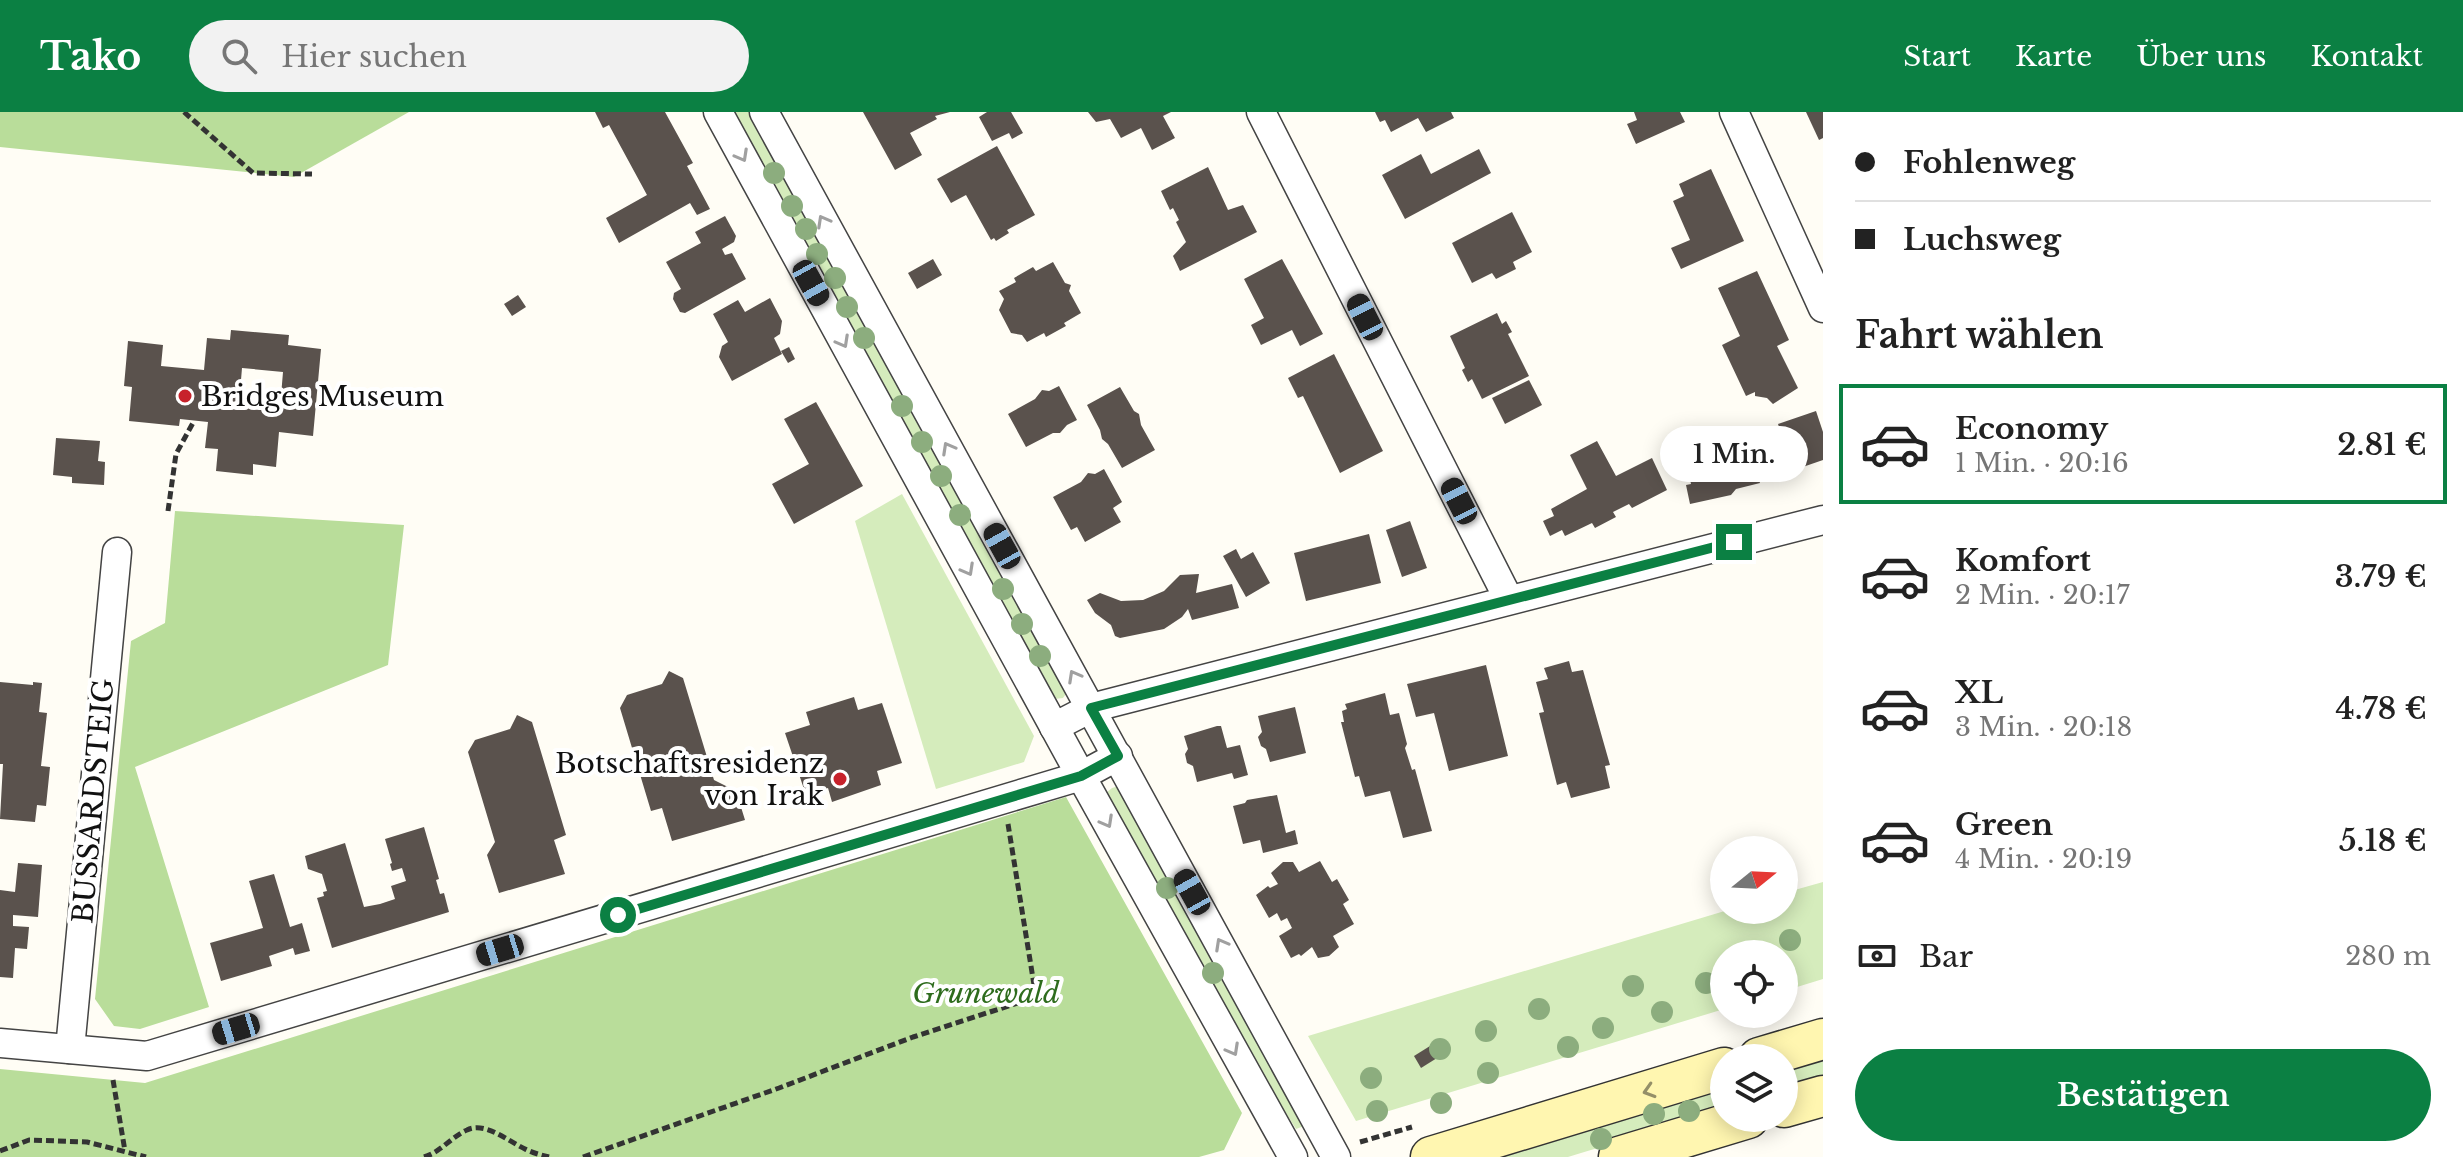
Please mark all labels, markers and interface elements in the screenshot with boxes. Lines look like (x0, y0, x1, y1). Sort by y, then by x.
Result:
search box (189, 20, 749, 92)
text: Tako (40, 33, 141, 80)
icon: search (217, 34, 261, 78)
text: Hier suchen (281, 38, 467, 75)
text: Start (1903, 39, 1971, 74)
text: Karte (2015, 39, 2092, 74)
text: Über uns (2136, 39, 2266, 74)
text: Kontakt (2310, 39, 2423, 74)
text: Fohlenweg (1903, 144, 2075, 181)
one-way arrow (732, 148, 747, 162)
one-way arrow (818, 214, 833, 229)
text: Luchsweg (1903, 221, 2061, 258)
car (789, 256, 833, 310)
car (1343, 290, 1387, 344)
text: Fahrt wählen (1855, 313, 2103, 358)
one-way arrow (834, 334, 849, 348)
place label: Bridges Museum (201, 379, 444, 414)
marker: Bridges Museum (176, 387, 194, 405)
icon: car (1859, 408, 1931, 480)
text: Economy (1955, 410, 2108, 447)
callout: 1 Min. (1660, 426, 1808, 482)
text: 2.81 € (2337, 426, 2427, 463)
text: 1 Min. (1693, 438, 1775, 470)
one-way arrow (943, 442, 958, 457)
text: 1 Min. · 20:16 (1955, 447, 2129, 479)
car (1437, 474, 1481, 528)
car (980, 519, 1024, 573)
route end (1716, 524, 1752, 560)
icon: car (1859, 540, 1931, 612)
text: Komfort (1955, 542, 2091, 579)
text: 3.79 € (2335, 558, 2427, 595)
one-way arrow (959, 562, 974, 576)
text: 2 Min. · 20:17 (1955, 579, 2129, 611)
one-way arrow (1068, 670, 1083, 685)
icon: car (1859, 672, 1931, 744)
text: XL (1955, 674, 2003, 711)
street label: BUSSARDSTEIG (65, 677, 122, 925)
text: 4.78 € (2336, 690, 2427, 727)
text: 3 Min. · 20:18 (1955, 711, 2132, 743)
place label: Botschaftsresidenz von Irak (555, 746, 825, 813)
marker: Botschaftsresidenz von Irak (831, 770, 849, 788)
icon: car (1859, 804, 1931, 876)
text: Green (1955, 806, 2053, 843)
one-way arrow (1097, 814, 1112, 829)
text: 5.18 € (2339, 822, 2427, 859)
north arrow (1710, 836, 1798, 924)
map controls (1710, 836, 1798, 1132)
text: 4 Min. · 20:19 (1955, 843, 2132, 875)
car (1170, 865, 1214, 919)
route start (600, 897, 636, 933)
car (474, 932, 526, 968)
icon: cash (1855, 934, 1899, 978)
one-way arrow (1215, 938, 1230, 952)
text: Bar (1919, 938, 1973, 975)
button: locate (1710, 940, 1798, 1028)
text: 280 m (2345, 940, 2431, 972)
park label: Grunewald (912, 976, 1060, 1011)
car (210, 1011, 262, 1047)
one-way arrow (1223, 1041, 1239, 1055)
button: layers (1710, 1044, 1798, 1132)
button: Bestätigen (1855, 1049, 2431, 1141)
one-way arrow (1643, 1082, 1657, 1098)

